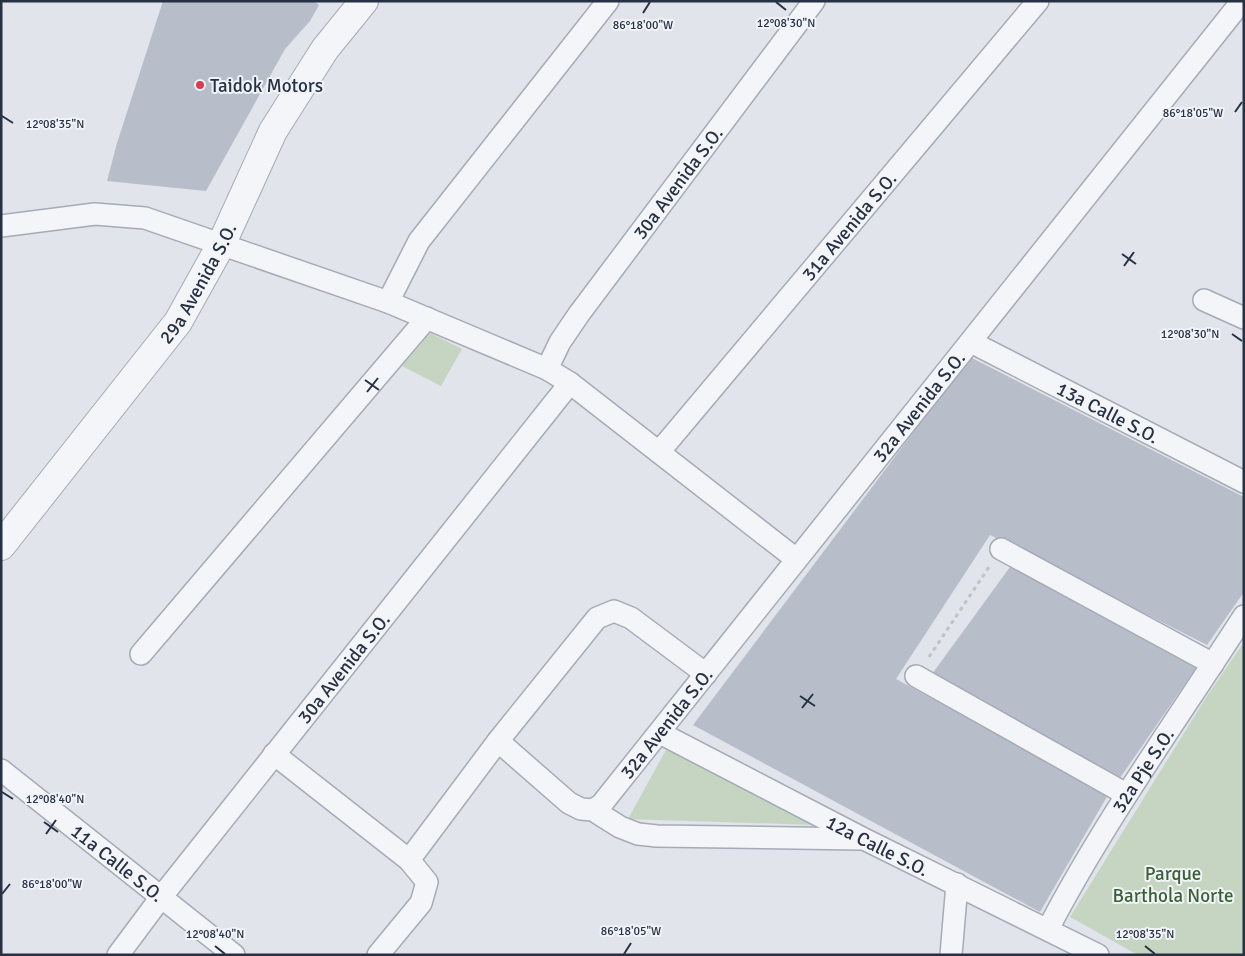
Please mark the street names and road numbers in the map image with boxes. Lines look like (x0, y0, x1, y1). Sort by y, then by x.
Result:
street label: 30a Avenida S.O. (628, 122, 728, 244)
street label: 31a Avenida S.O. (797, 167, 902, 286)
street label: 29a Avenida S.O. (155, 220, 242, 349)
street label: 32a Avenida S.O. (868, 347, 971, 467)
street label: 13a Calle S.O. (1052, 377, 1163, 449)
street label: 30a Avenida S.O. (293, 608, 396, 729)
street label: 32a Avenida S.O. (616, 664, 718, 784)
street label: 32a Pje S.O. (1107, 724, 1180, 818)
street label: 12a Calle S.O. (822, 810, 932, 882)
street label: 11a Calle S.O. (66, 819, 168, 908)

